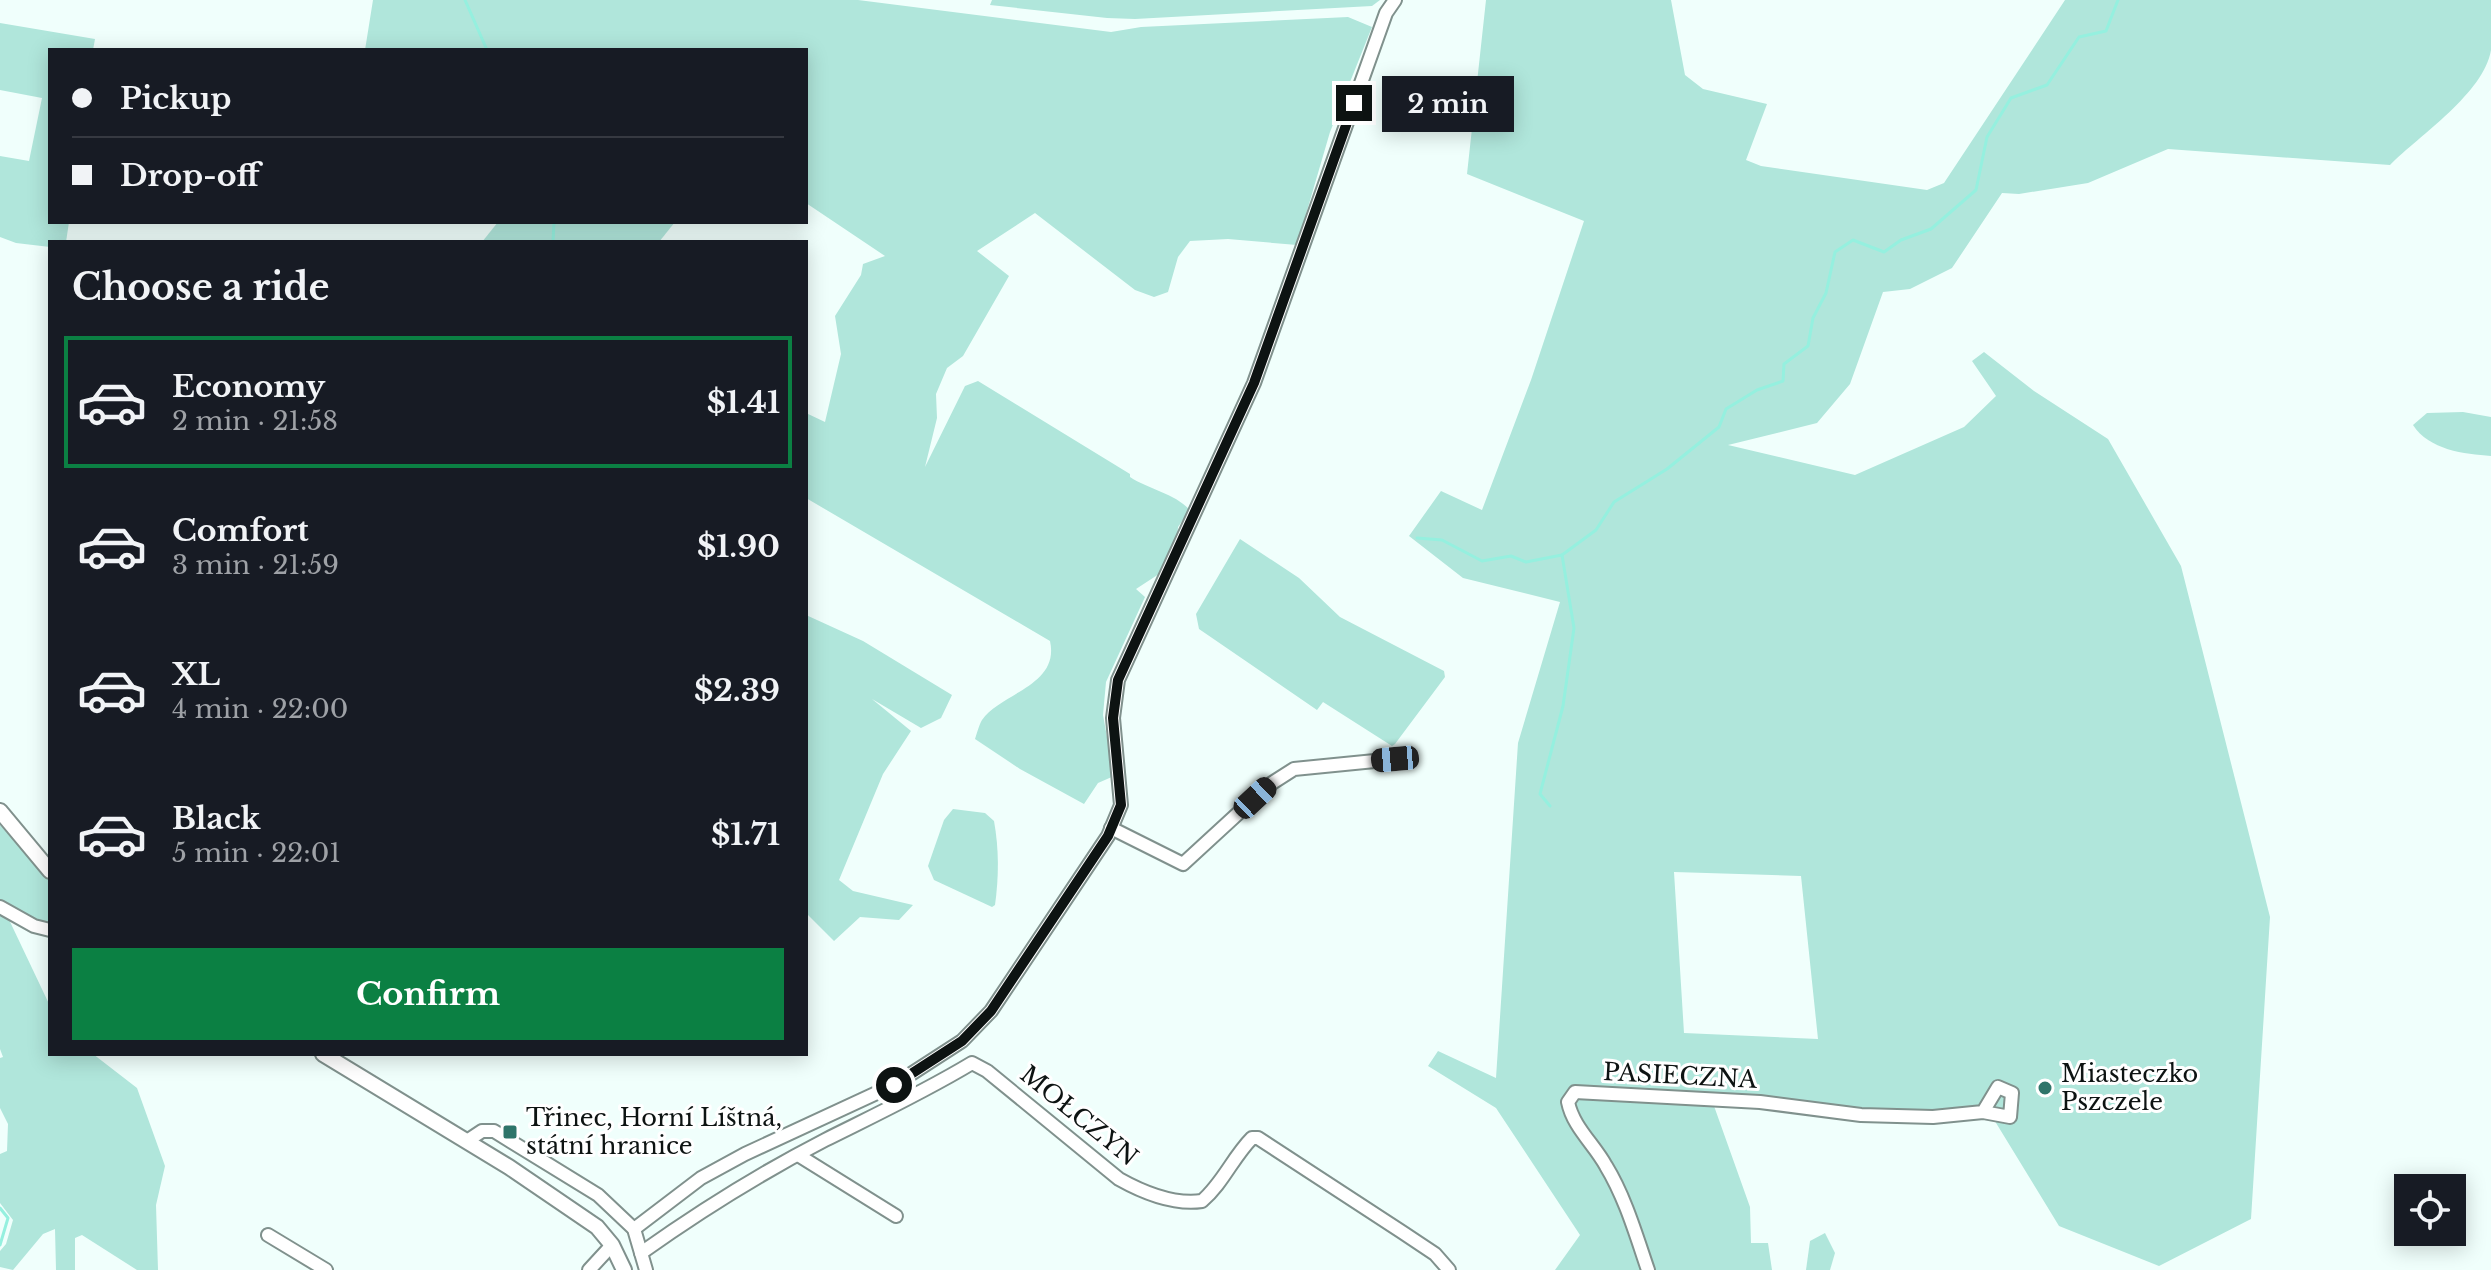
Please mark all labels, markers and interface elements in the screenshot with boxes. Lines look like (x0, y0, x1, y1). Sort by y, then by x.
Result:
callout: 2 min (1382, 75, 1514, 131)
text: Pickup (120, 80, 231, 117)
route end (1336, 85, 1372, 121)
text: 2 min (1408, 88, 1488, 120)
text: Drop-off (120, 157, 260, 194)
text: Choose a ride (72, 265, 329, 310)
icon: car (76, 366, 148, 438)
text: Economy (172, 368, 325, 405)
text: $1.41 (707, 384, 780, 421)
text: 2 min · 21:58 (172, 405, 338, 437)
icon: car (76, 510, 148, 582)
text: Comfort (172, 512, 309, 549)
text: $1.90 (697, 528, 780, 565)
text: 3 min · 21:59 (172, 549, 339, 581)
icon: car (76, 654, 148, 726)
text: XL (172, 656, 220, 693)
text: $2.39 (694, 672, 780, 709)
text: 4 min · 22:00 (172, 693, 348, 725)
car (1370, 745, 1420, 773)
car (1229, 773, 1281, 823)
icon: car (76, 798, 148, 870)
text: Black (172, 800, 260, 837)
text: $1.71 (711, 816, 780, 853)
text: 5 min · 22:01 (172, 837, 341, 869)
button: Confirm (72, 948, 784, 1040)
street label: PASIECZNA (1602, 1057, 1758, 1094)
street label: MOŁCZYN (1015, 1059, 1144, 1172)
place label: Miasteczko Pszczele (2061, 1059, 2198, 1116)
route start (876, 1067, 912, 1103)
marker: Miasteczko Pszczele (2036, 1079, 2054, 1097)
place label: Třinec, Horní Líštná, státní hranice (526, 1103, 782, 1160)
marker: Třinec, Horní Líštná, státní hranice (501, 1123, 519, 1141)
map controls (2394, 1174, 2466, 1246)
button: locate (2394, 1174, 2466, 1246)

